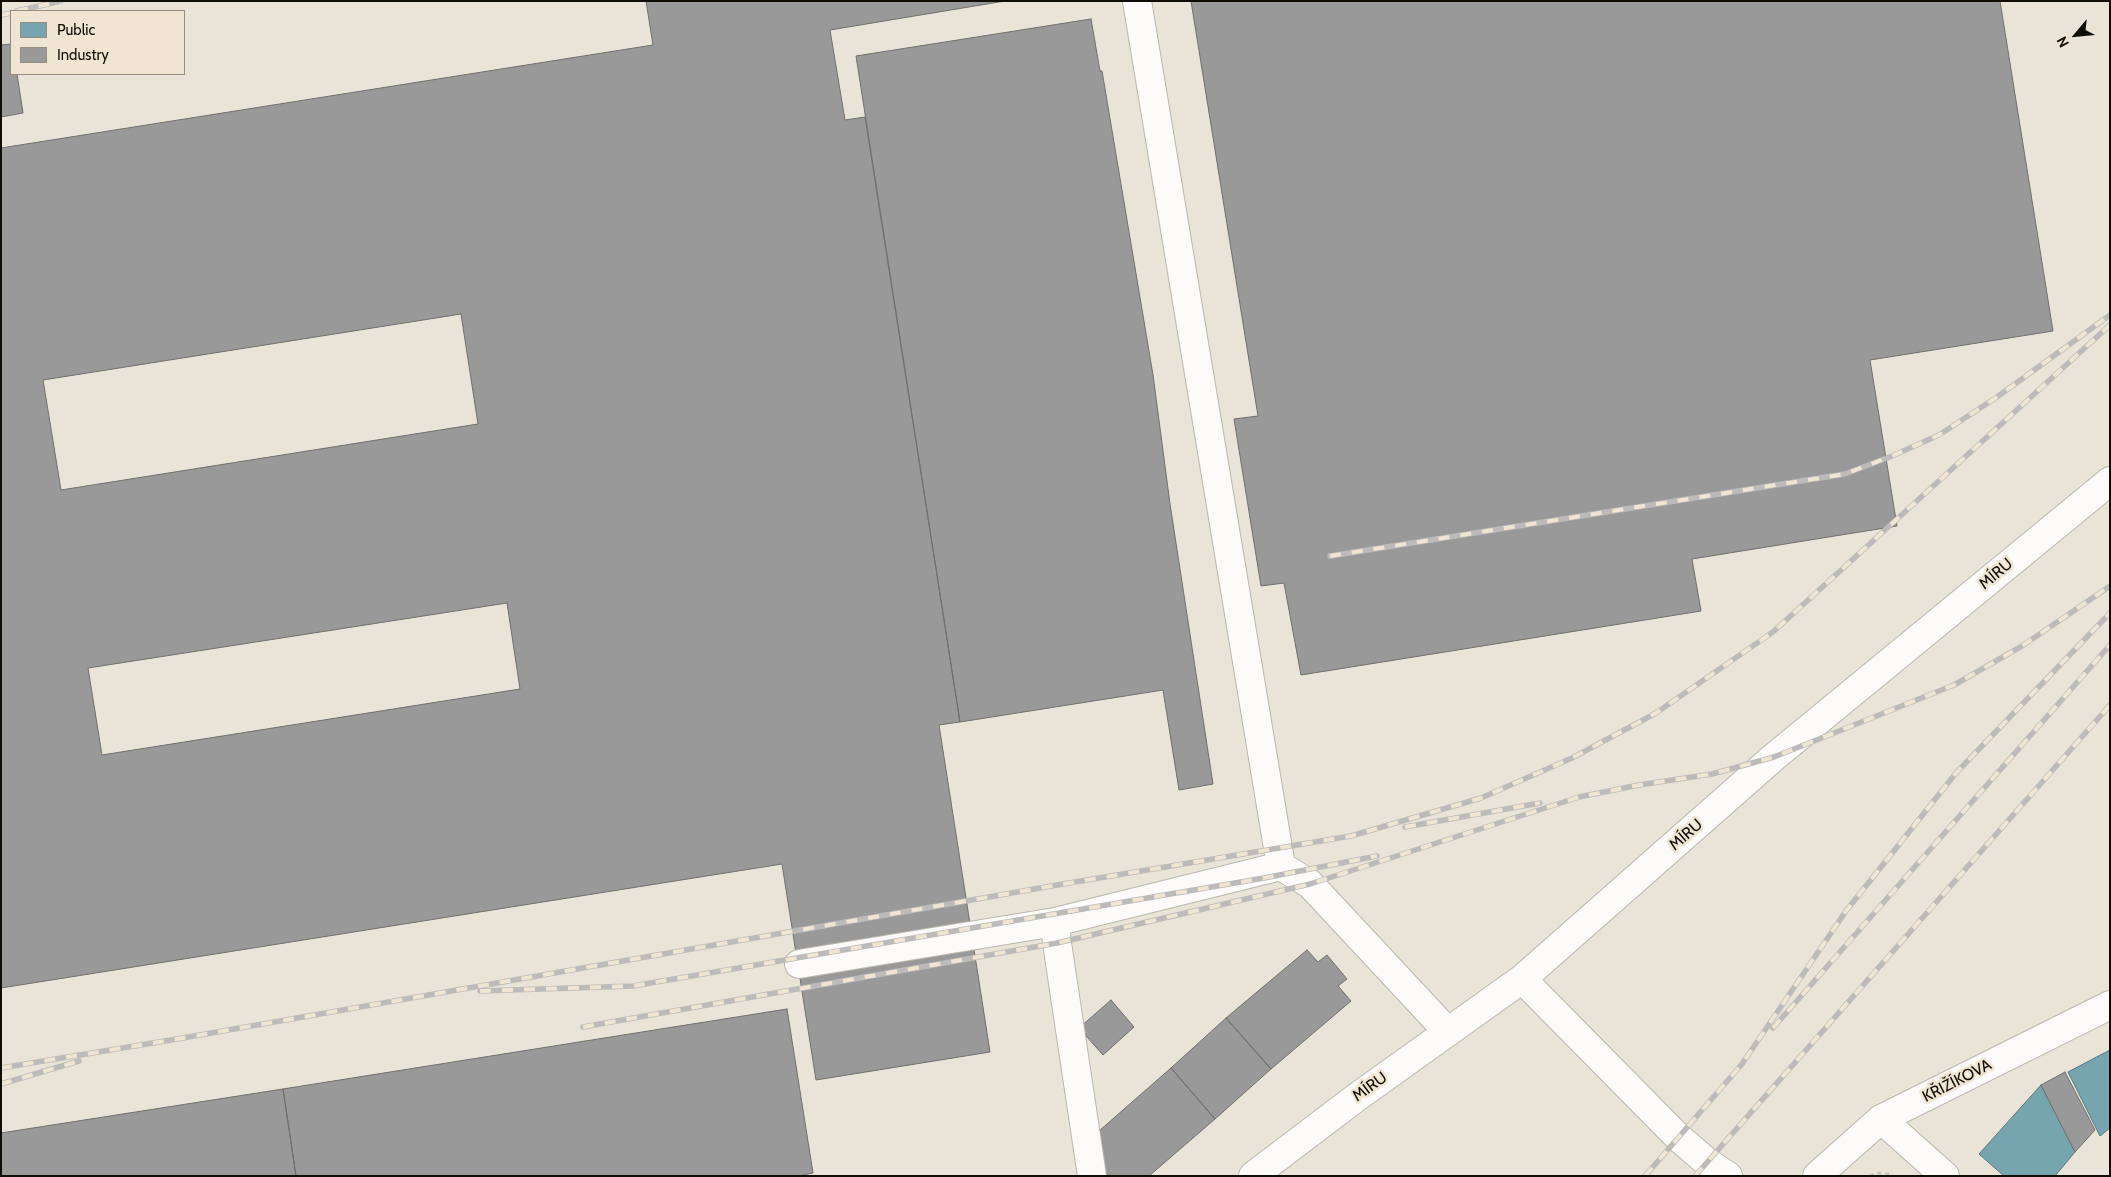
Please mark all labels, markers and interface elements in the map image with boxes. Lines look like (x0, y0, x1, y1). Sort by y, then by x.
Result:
legend (10, 10, 185, 75)
north arrow (2051, 10, 2101, 60)
text: Public (57, 21, 95, 39)
text: N (2052, 33, 2073, 51)
text: Industry (57, 46, 109, 64)
street label: MÍRU (1975, 554, 2017, 594)
street label: MÍRU (1665, 815, 1707, 855)
street label: KŘIŽÍKOVA (1919, 1055, 1995, 1107)
street label: MÍRU (1349, 1068, 1391, 1106)

